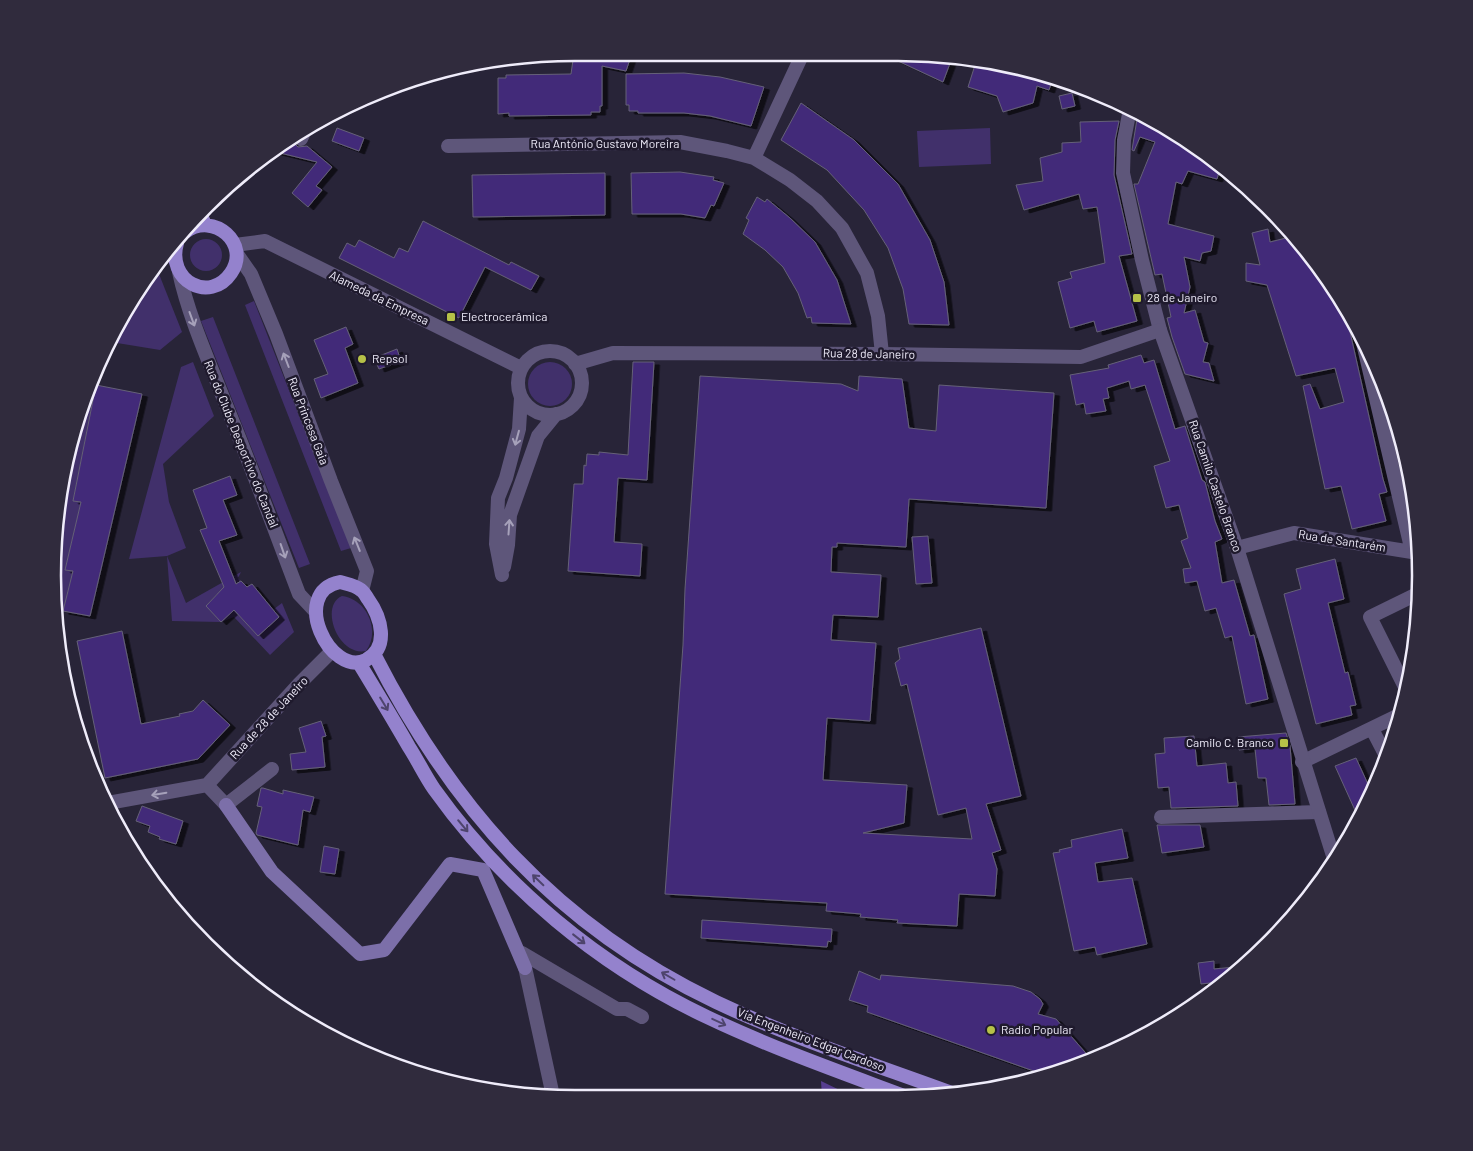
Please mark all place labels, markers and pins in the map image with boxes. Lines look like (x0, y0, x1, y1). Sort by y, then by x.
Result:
place label: 28 de Janeiro (1147, 290, 1217, 304)
marker: 28 de Janeiro (1131, 292, 1143, 304)
place label: Electrocerâmica (461, 309, 547, 323)
marker: Electrocerâmica (445, 311, 457, 323)
place label: Repsol (372, 351, 407, 365)
marker: Repsol (356, 353, 368, 365)
place label: Camilo C. Branco (1186, 735, 1274, 749)
marker: Camilo C. Branco (1278, 737, 1290, 749)
place label: Radio Popular (1001, 1022, 1073, 1036)
marker: Radio Popular (985, 1024, 997, 1036)

